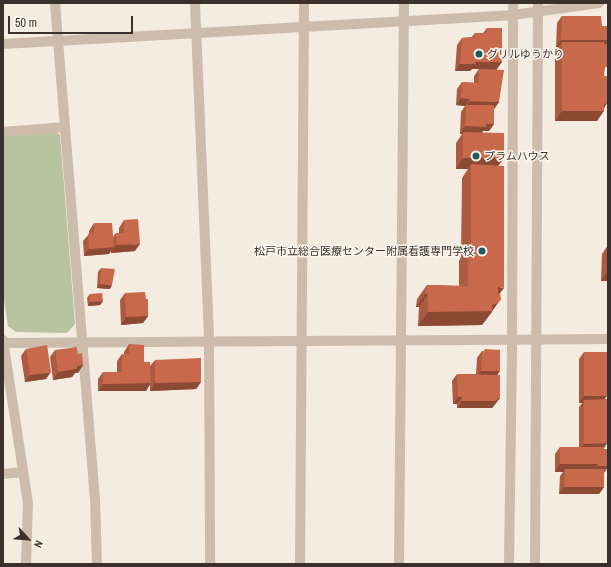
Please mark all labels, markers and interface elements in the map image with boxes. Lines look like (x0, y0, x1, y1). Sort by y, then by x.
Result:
scale bar (10, 8, 135, 34)
text: 50 m (15, 15, 37, 31)
place label: グリルゆうかり (487, 47, 564, 61)
marker: グリルゆうかり (474, 49, 484, 59)
place label: プラムハウス (484, 149, 550, 163)
marker: プラムハウス (471, 151, 481, 161)
place label: 松戸市立総合医療センター附属看護専門学校 (254, 244, 474, 258)
marker: 松戸市立総合医療センター附属看護専門学校 (477, 246, 487, 256)
north arrow (8, 519, 48, 559)
text: N (31, 538, 47, 550)

